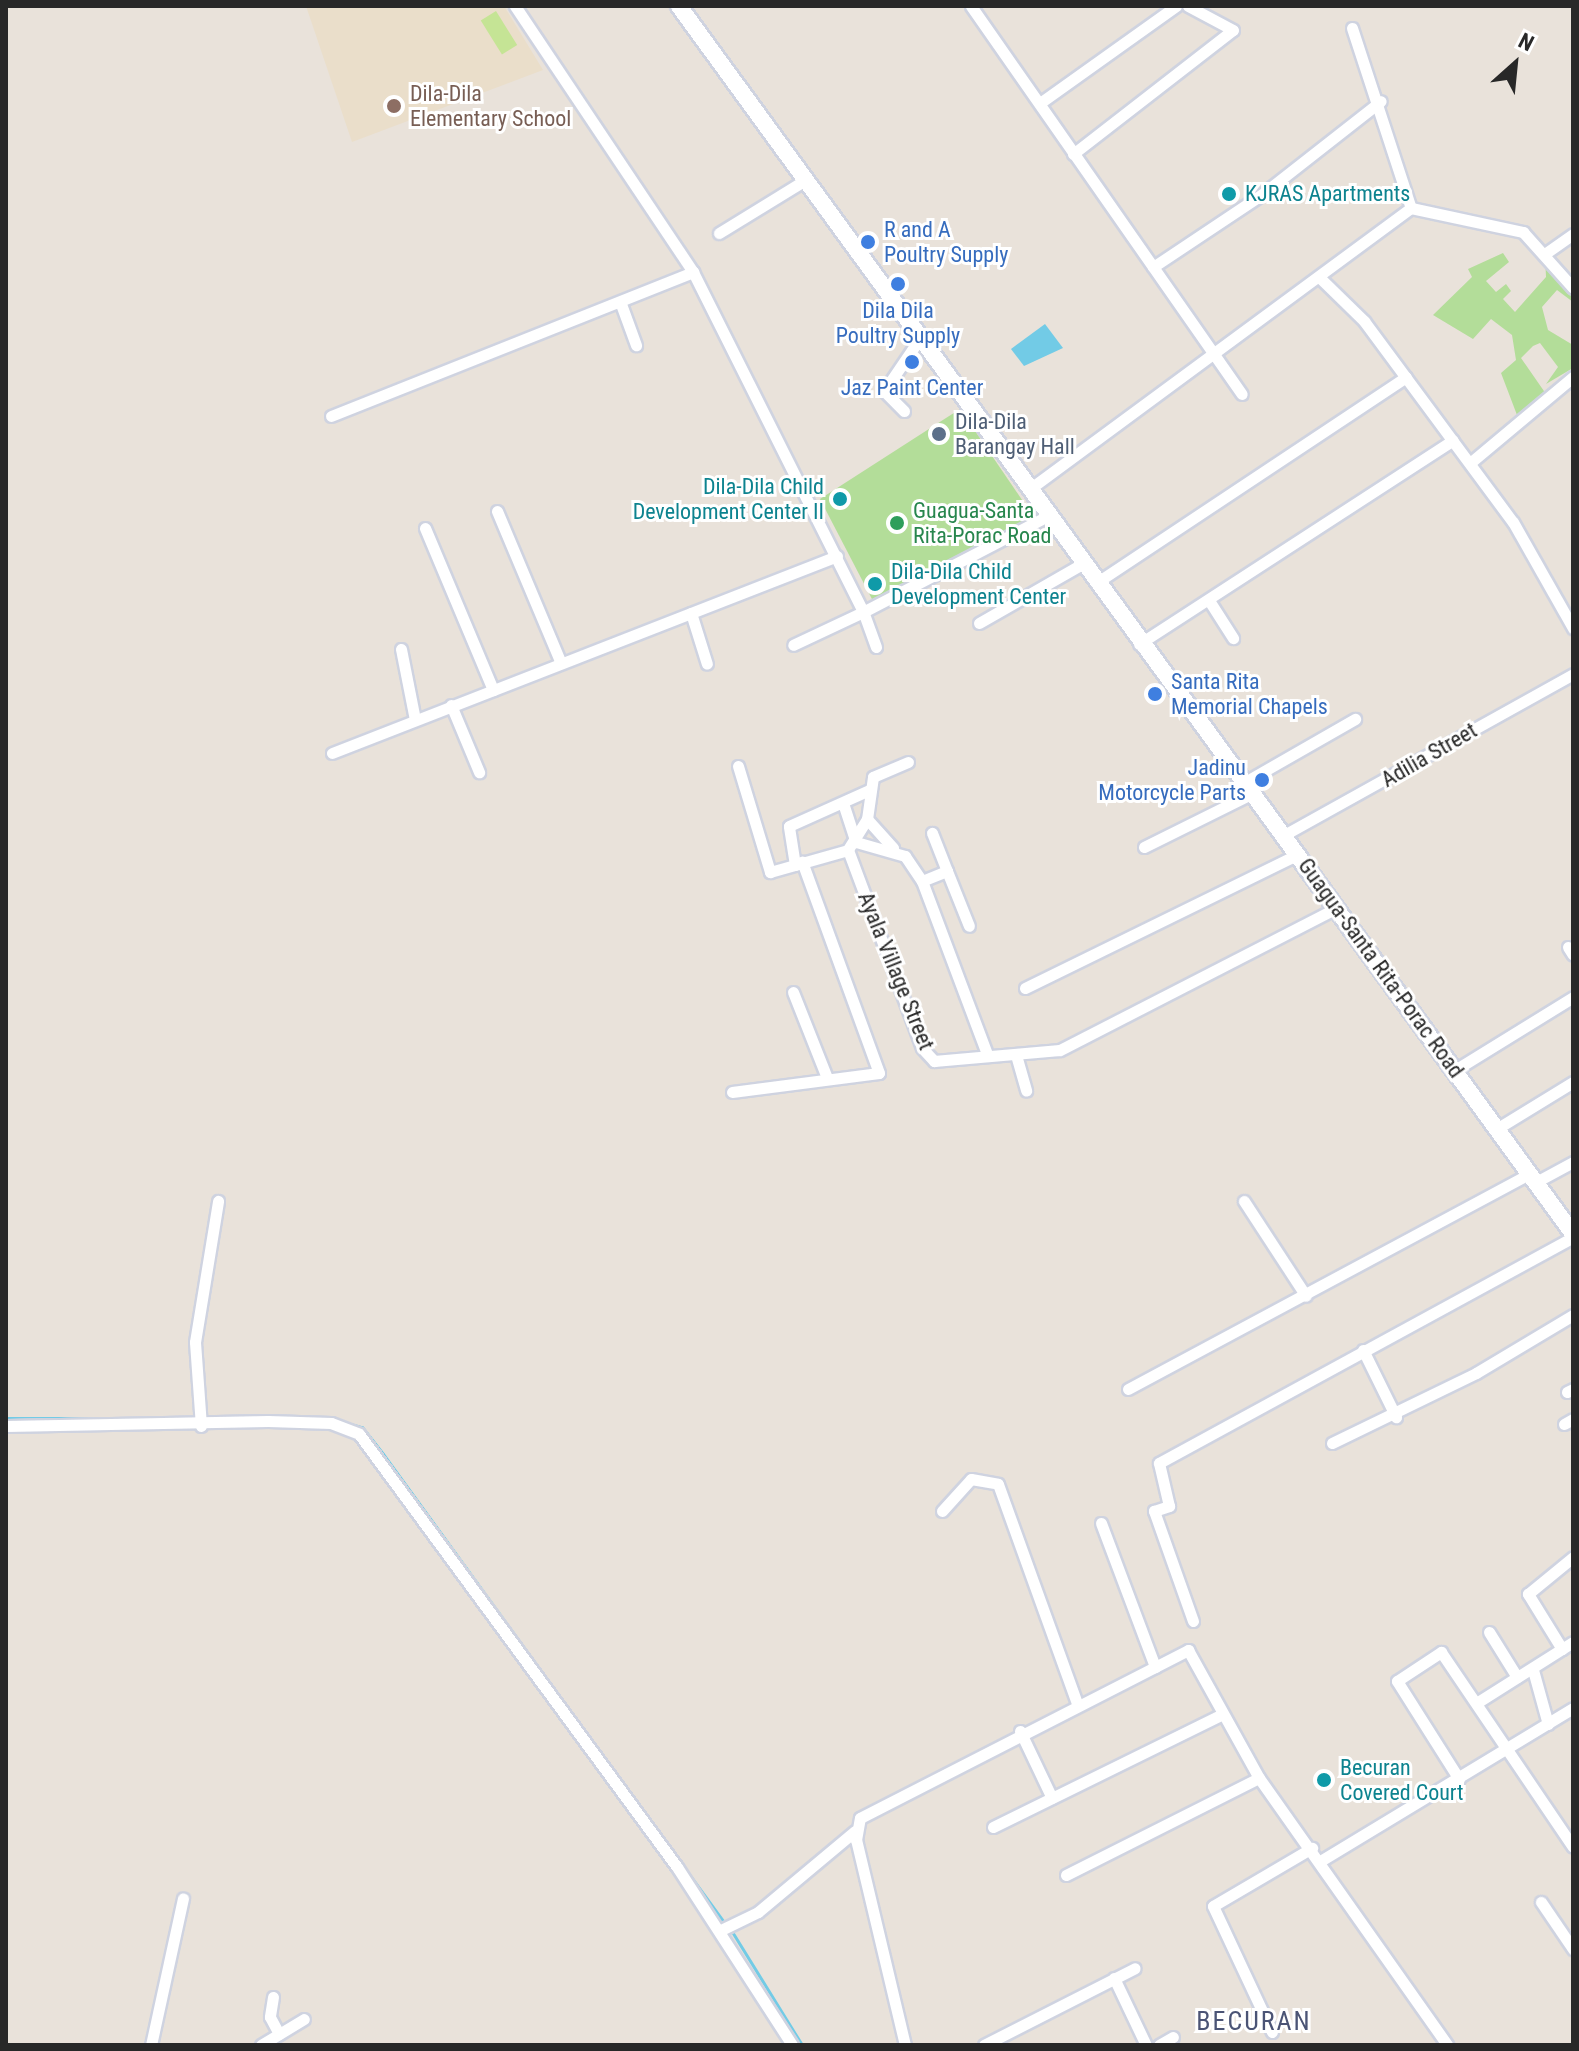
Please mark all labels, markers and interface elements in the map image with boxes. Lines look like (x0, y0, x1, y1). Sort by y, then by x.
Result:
north arrow (1475, 24, 1555, 104)
text: N (1514, 28, 1538, 56)
place label: Dila-Dila Elementary School (410, 80, 571, 132)
marker: Dila-Dila Elementary School (385, 97, 403, 115)
place label: KJRAS Apartments (1245, 181, 1410, 207)
marker: KJRAS Apartments (1220, 185, 1238, 203)
place label: R and A Poultry Supply (884, 216, 1008, 268)
marker: R and A Poultry Supply (859, 233, 877, 251)
marker: Dila Dila Poultry Supply (889, 275, 907, 293)
place label: Dila Dila Poultry Supply (836, 297, 960, 348)
marker: Jaz Paint Center (903, 353, 921, 371)
place label: Jaz Paint Center (841, 375, 983, 401)
place label: Dila-Dila Barangay Hall (955, 408, 1075, 460)
marker: Dila-Dila Barangay Hall (930, 425, 948, 443)
place label: Dila-Dila Child Development Center II (633, 473, 824, 524)
marker: Dila-Dila Child Development Center II (831, 490, 849, 508)
place label: Guagua-Santa Rita-Porac Road (913, 497, 1052, 548)
marker: Guagua-Santa Rita-Porac Road (888, 514, 906, 532)
place label: Dila-Dila Child Development Center (891, 558, 1066, 610)
marker: Dila-Dila Child Development Center (866, 575, 884, 593)
place label: Santa Rita Memorial Chapels (1171, 668, 1328, 720)
marker: Santa Rita Memorial Chapels (1146, 685, 1164, 703)
street label: Adilia Street (1377, 717, 1481, 793)
place label: Jadinu Motorcycle Parts (1098, 754, 1246, 806)
marker: Jadinu Motorcycle Parts (1253, 771, 1271, 789)
street label: Guagua-Santa Rita-Porac Road (1292, 853, 1470, 1083)
street label: Ayala Village Street (852, 888, 940, 1054)
place label: Becuran Covered Court (1340, 1754, 1464, 1806)
marker: Becuran Covered Court (1315, 1771, 1333, 1789)
district label: BECURAN (1196, 2006, 1312, 2038)

